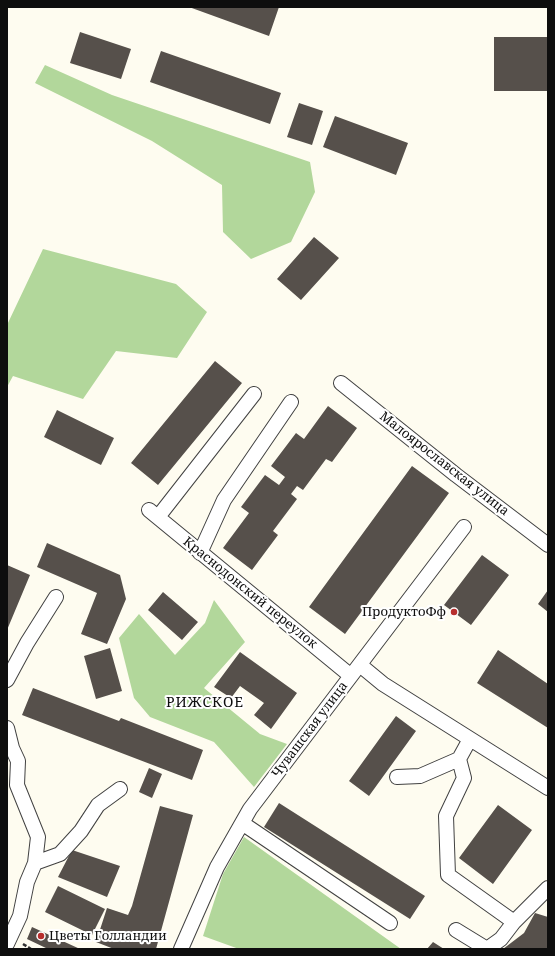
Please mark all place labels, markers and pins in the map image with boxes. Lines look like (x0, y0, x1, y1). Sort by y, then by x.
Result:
place label: ПродуктоФф (362, 604, 446, 620)
marker: ПродуктоФф (449, 607, 459, 617)
place label: Цветы Голландии (49, 928, 167, 944)
marker: Цветы Голландии (36, 931, 46, 941)

